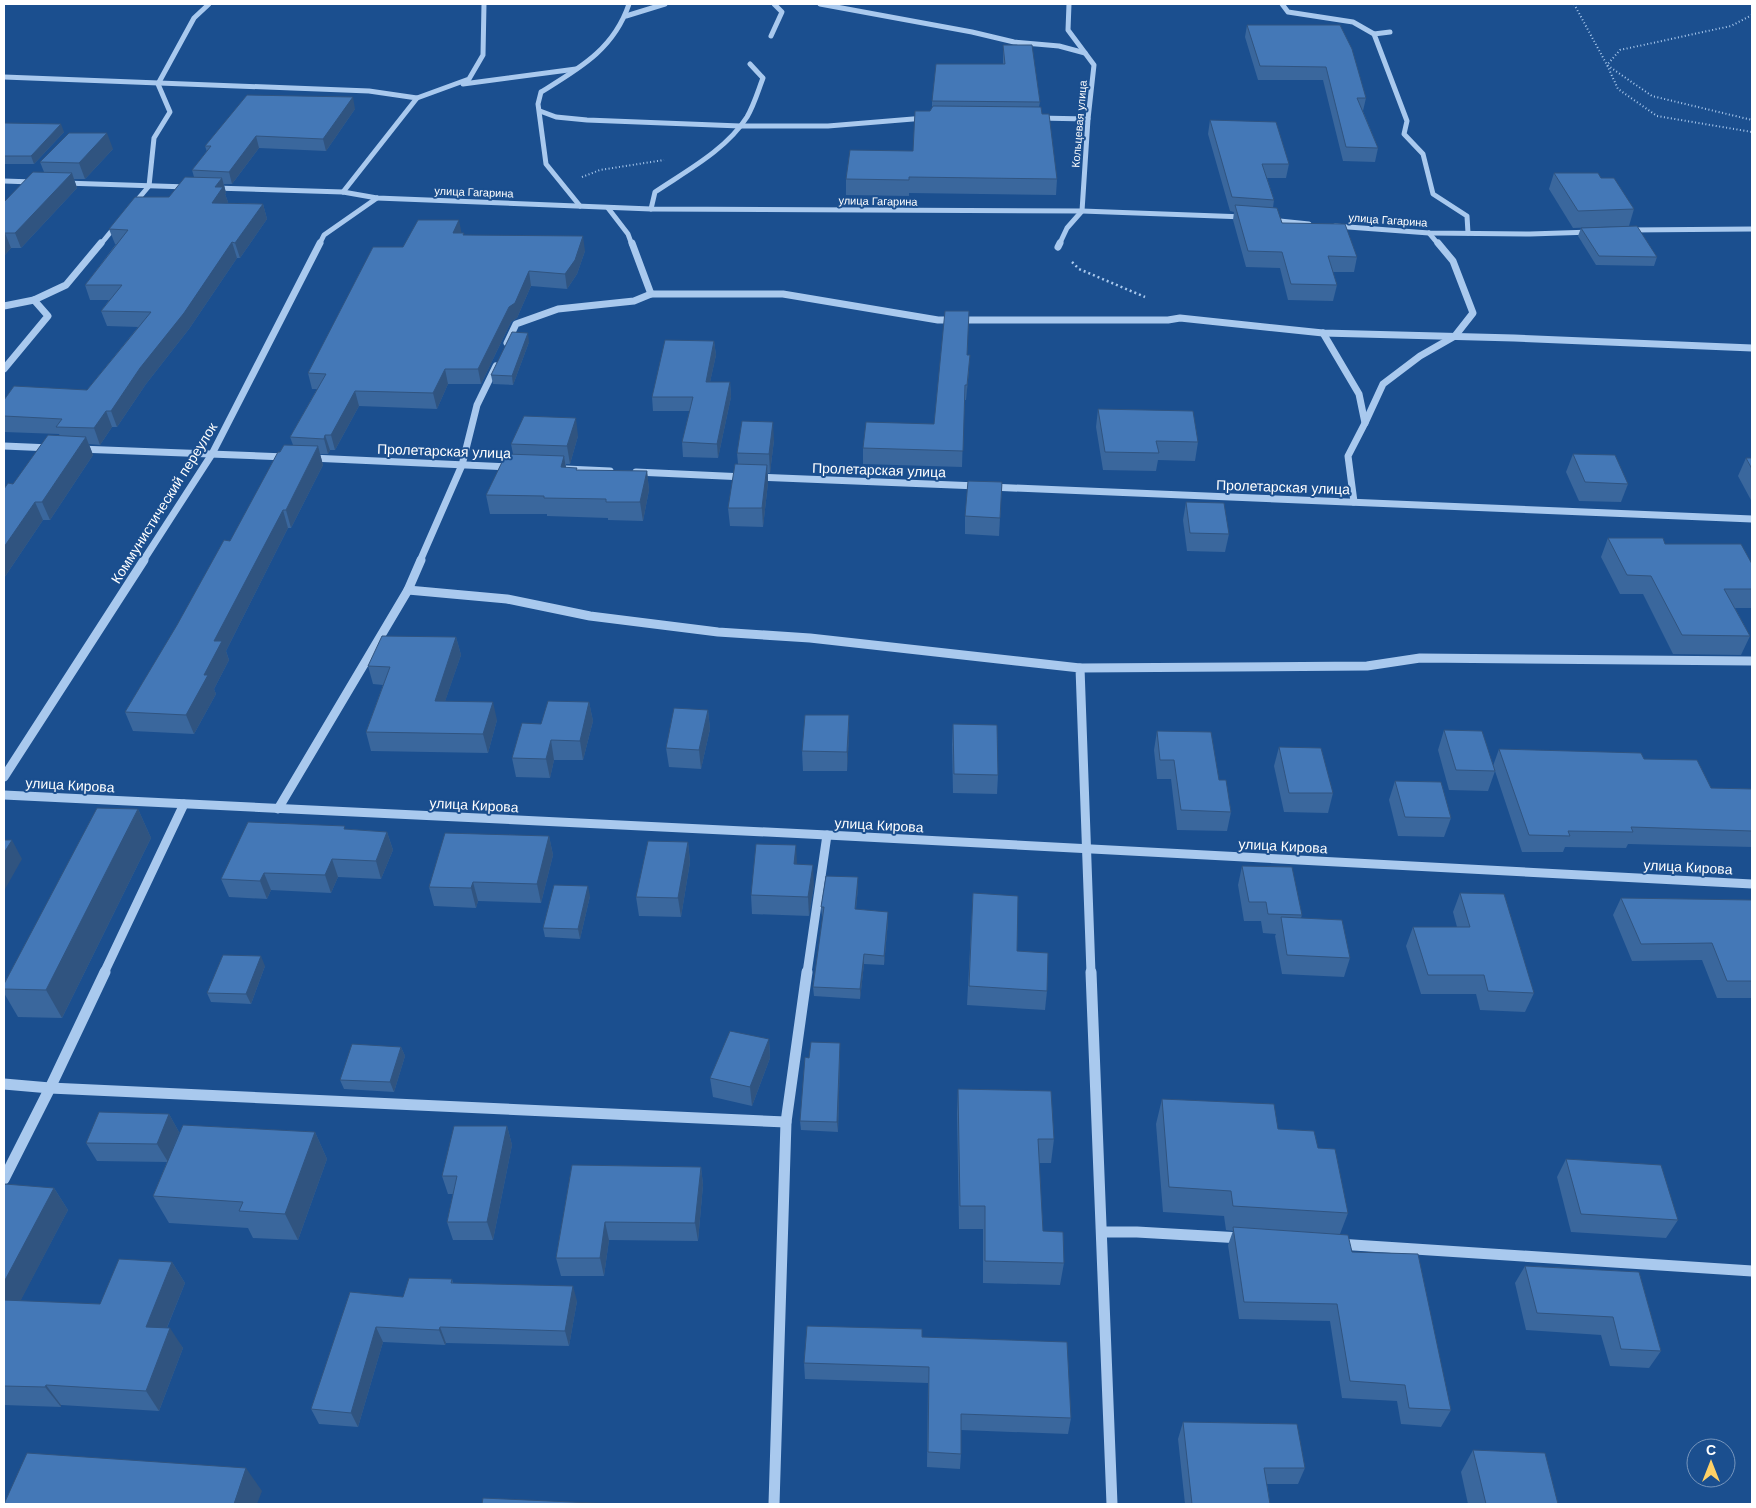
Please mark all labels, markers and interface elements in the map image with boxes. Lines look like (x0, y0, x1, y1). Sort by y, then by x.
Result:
street label: Кольцевая улица (1069, 79, 1089, 168)
street label: улица Гагарина (434, 185, 515, 199)
street label: улица Гагарина (838, 194, 919, 208)
street label: улица Гагарина (1348, 211, 1429, 229)
street label: Коммунистический переулок (108, 419, 221, 586)
street label: Пролетарская улица (377, 441, 511, 461)
street label: Пролетарская улица (812, 460, 946, 480)
street label: Пролетарская улица (1216, 477, 1350, 497)
street label: улица Кирова (25, 775, 115, 795)
street label: улица Кирова (429, 795, 519, 815)
street label: улица Кирова (834, 815, 924, 835)
street label: улица Кирова (1238, 836, 1328, 856)
street label: улица Кирова (1643, 857, 1733, 877)
north arrow (1686, 1438, 1736, 1488)
text: С (1706, 1442, 1716, 1458)

